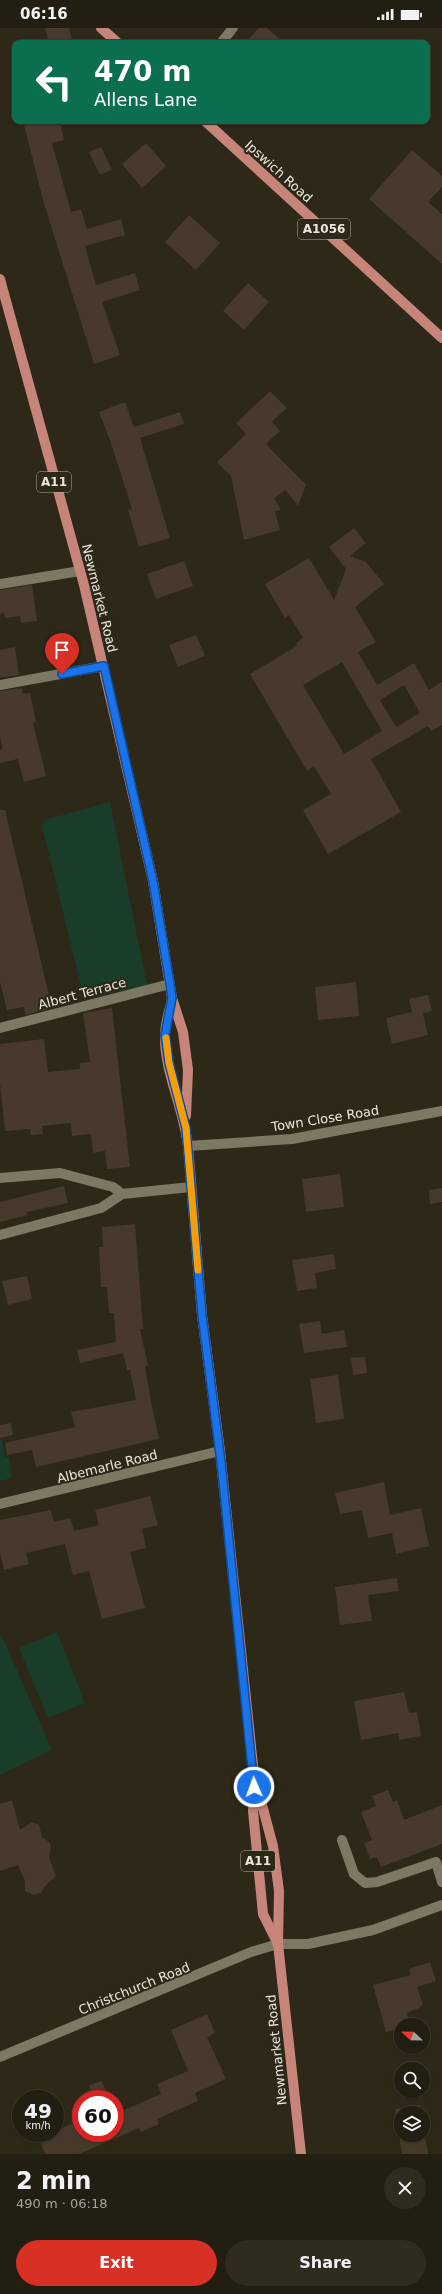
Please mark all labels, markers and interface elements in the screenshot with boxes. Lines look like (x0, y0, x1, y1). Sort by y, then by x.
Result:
text: 06:16 (20, 5, 68, 23)
text: 470 m (94, 55, 191, 88)
icon: left (28, 56, 80, 108)
text: Allens Lane (94, 89, 197, 110)
street label: Ipswich Road (242, 137, 315, 205)
road number: A1056 (298, 219, 350, 239)
road number: A11 (37, 472, 71, 492)
street label: Newmarket Road (79, 542, 120, 654)
pin (45, 633, 79, 674)
icon: arrive (51, 639, 73, 661)
street label: Albert Terrace (36, 975, 128, 1012)
street label: Town Close Road (269, 1103, 380, 1135)
street label: Albemarle Road (55, 1447, 159, 1486)
position arrow (233, 1766, 275, 1808)
road number: A11 (241, 1851, 275, 1871)
street label: Christchurch Road (76, 1959, 192, 2018)
street label: Newmarket Road (263, 1994, 290, 2106)
north arrow (394, 2018, 430, 2054)
map controls (394, 2018, 430, 2142)
button: search (394, 2062, 430, 2098)
speed limit sign: 60 (72, 2090, 124, 2142)
text: 49 (24, 2099, 52, 2123)
button: layers (394, 2106, 430, 2142)
text: km/h (25, 2120, 51, 2131)
text: 2 min (16, 2167, 91, 2195)
button: close (384, 2167, 426, 2209)
text: 490 m · 06:18 (16, 2196, 107, 2211)
button: Exit (16, 2240, 217, 2286)
button: Share (225, 2240, 426, 2286)

